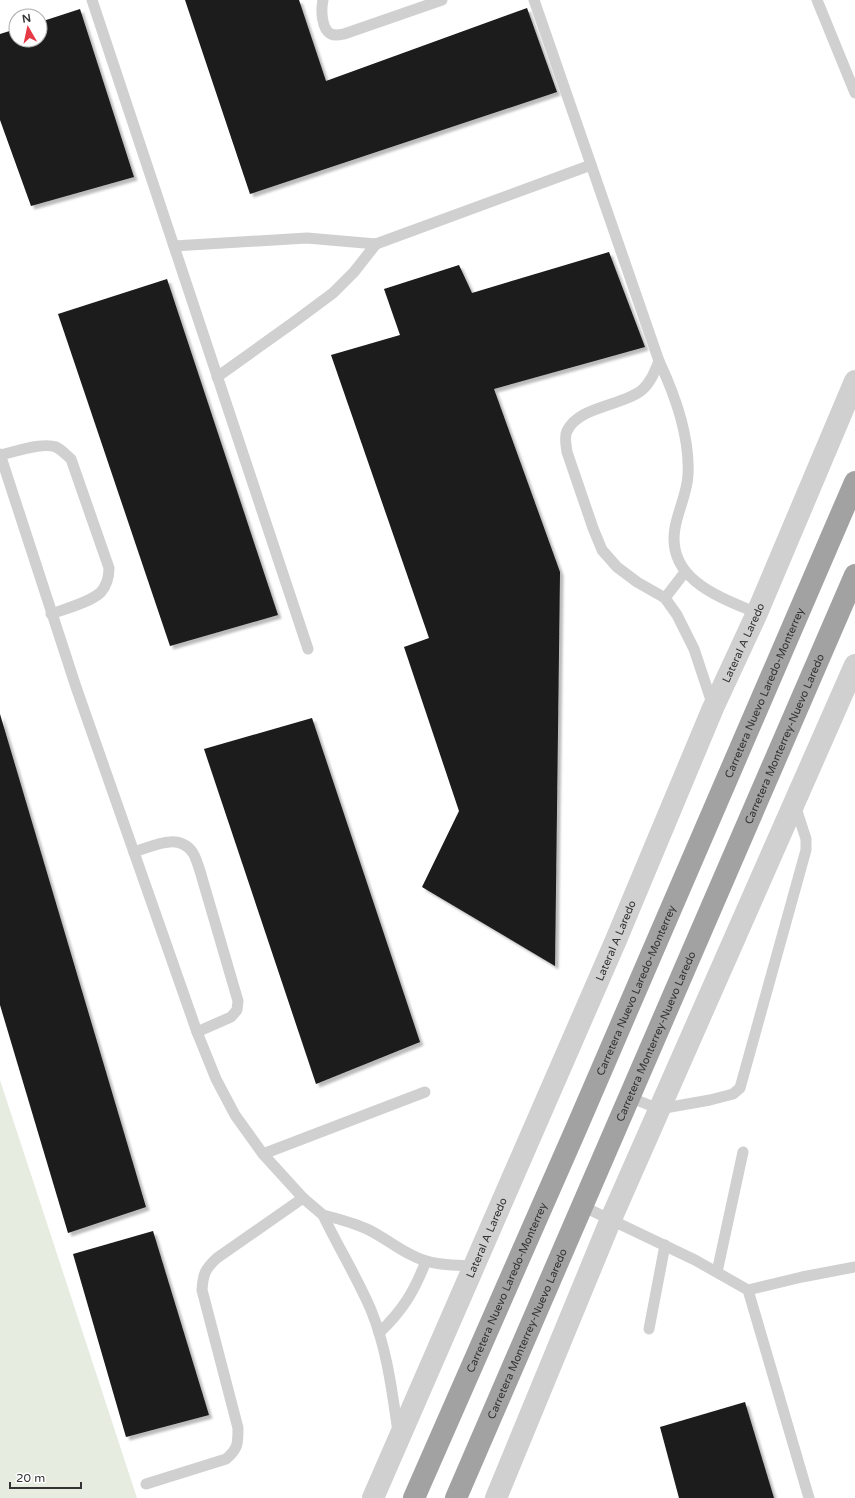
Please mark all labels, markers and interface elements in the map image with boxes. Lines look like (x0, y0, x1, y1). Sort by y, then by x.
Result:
north arrow (8, 8, 48, 48)
text: N (21, 12, 32, 26)
street label: Lateral A Laredo (720, 601, 768, 685)
street label: Carretera Nuevo Laredo-Monterrey (722, 606, 807, 780)
street label: Carretera Monterrey-Nuevo Laredo (742, 652, 827, 826)
street label: Lateral A Laredo (593, 898, 639, 983)
street label: Carretera Nuevo Laredo-Monterrey (594, 903, 679, 1078)
street label: Carretera Monterrey-Nuevo Laredo (614, 949, 699, 1124)
street label: Lateral A Laredo (464, 1195, 510, 1280)
street label: Carretera Nuevo Laredo-Monterrey (464, 1200, 550, 1375)
street label: Carretera Monterrey-Nuevo Laredo (485, 1246, 570, 1421)
scale bar (10, 1464, 81, 1490)
text: 20 m (16, 1471, 45, 1485)

